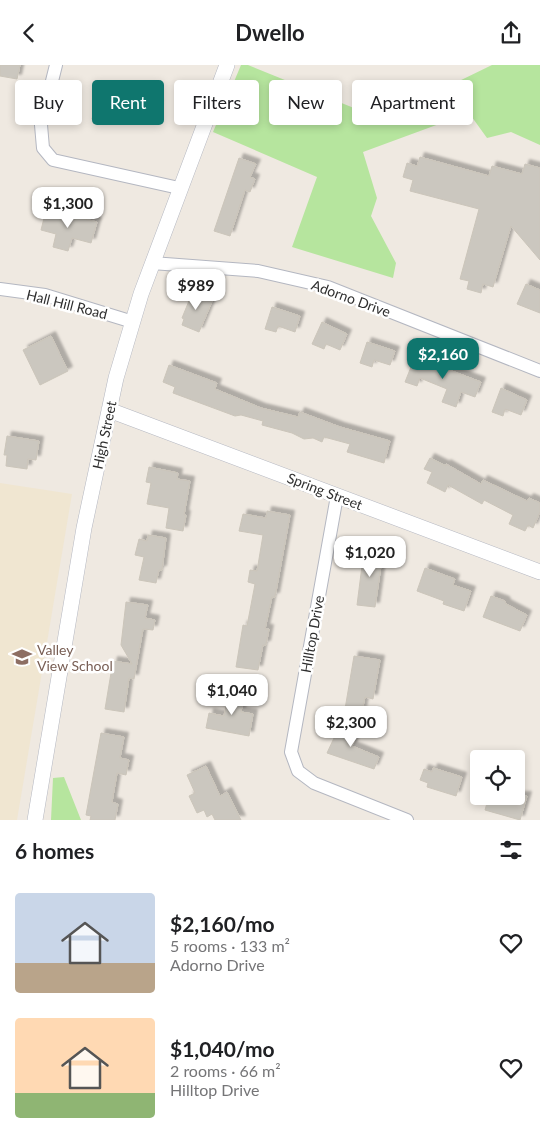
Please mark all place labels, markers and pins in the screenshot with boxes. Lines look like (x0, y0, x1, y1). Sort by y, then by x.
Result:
pin: $1,300 (27, 186, 109, 229)
pin: $989 (166, 269, 226, 311)
pin: $2,160 (402, 337, 484, 380)
pin: $1,020 (329, 535, 411, 578)
place label: Valley View School (37, 641, 113, 674)
school or university icon: Valley View School (11, 646, 33, 668)
pin: $1,040 (191, 673, 273, 716)
pin: $2,300 (310, 705, 392, 748)

